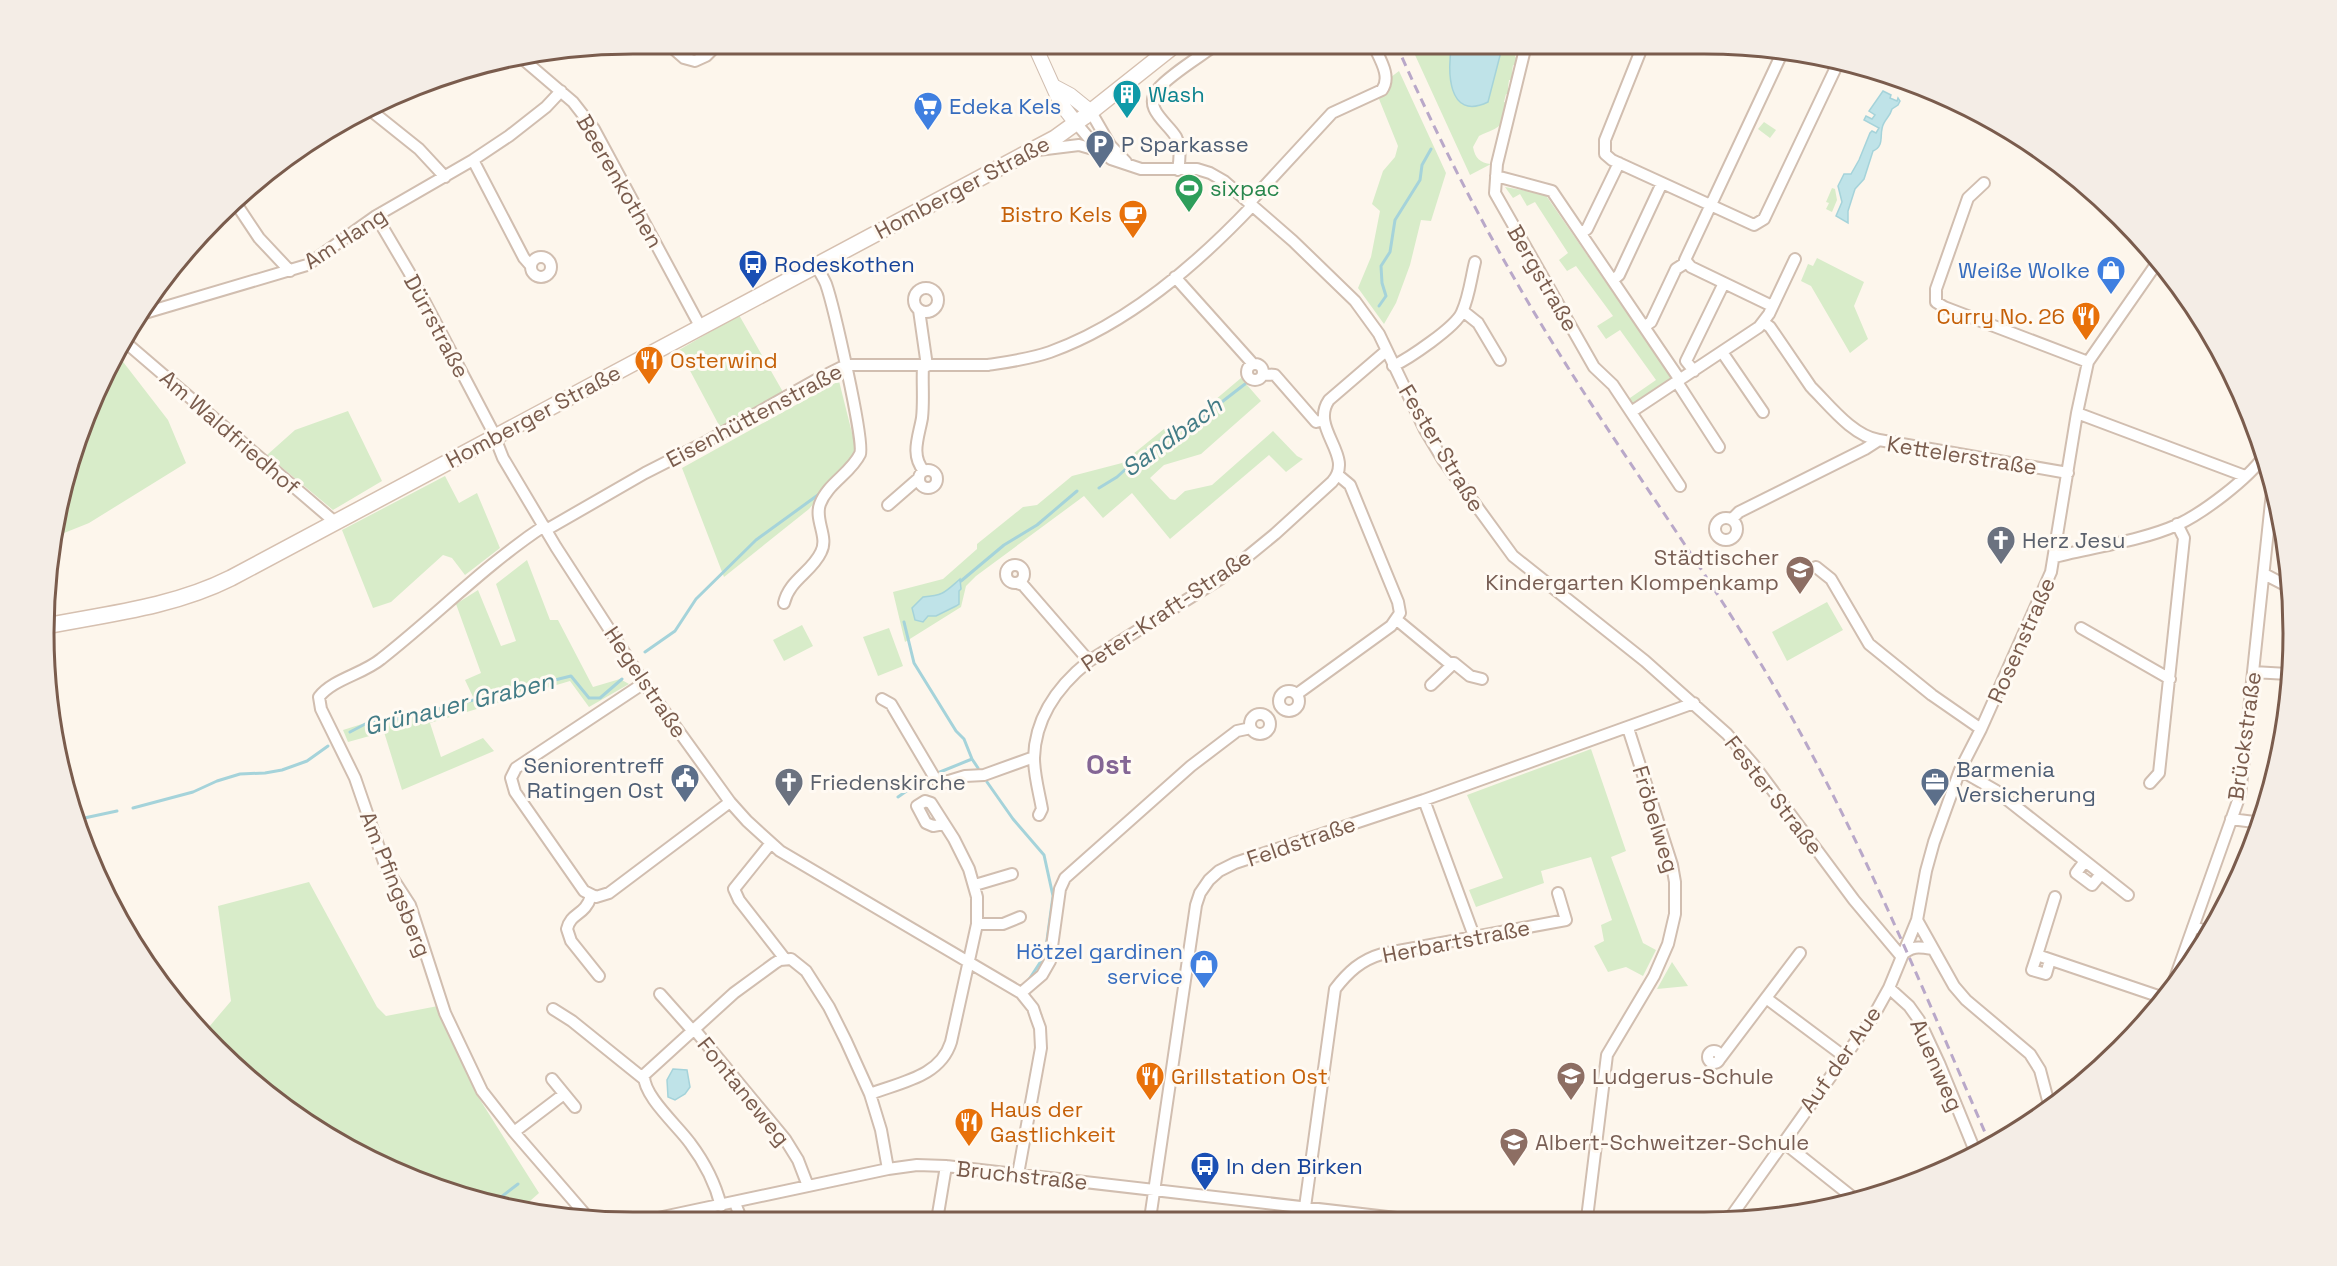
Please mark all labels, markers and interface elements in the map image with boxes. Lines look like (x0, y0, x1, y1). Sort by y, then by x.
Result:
building icon: Wash (1111, 78, 1143, 120)
place label: Wash (1148, 80, 1205, 108)
supermarket icon: Edeka Kels (912, 90, 944, 132)
place label: Edeka Kels (949, 92, 1061, 120)
street label: Beerenkothen (570, 109, 670, 253)
parking icon: P Sparkasse (1084, 128, 1116, 170)
street label: Homberger Straße (870, 129, 1054, 245)
place label: P Sparkasse (1121, 130, 1249, 158)
sports icon: sixpac (1173, 172, 1205, 214)
place label: sixpac (1210, 174, 1280, 202)
cafe icon: Bistro Kels (1117, 198, 1149, 240)
place label: Bistro Kels (1000, 200, 1112, 228)
street label: Am Hang (298, 201, 392, 275)
street label: Bergstraße (1501, 220, 1585, 336)
bus stop icon: Rodeskothen (737, 248, 769, 290)
place label: Rodeskothen (774, 250, 915, 278)
shop icon: Weiße Wolke (2095, 254, 2127, 296)
place label: Weiße Wolke (1958, 256, 2090, 284)
street label: Dürrstraße (398, 269, 476, 383)
restaurant icon: Curry No. 26 (2070, 300, 2102, 342)
place label: Curry No. 26 (1936, 302, 2065, 330)
restaurant icon: Osterwind (633, 344, 665, 386)
place label: Osterwind (670, 346, 778, 374)
street label: Eisenhüttenstraße (661, 357, 847, 473)
street label: Homberger Straße (441, 358, 625, 474)
street label: Am Waldfriedhof (154, 364, 306, 501)
street label: Fester Straße (1393, 379, 1491, 517)
water label: Sandbach (1115, 389, 1229, 483)
street label: Kettelerstraße (1885, 429, 2039, 481)
church icon: Herz Jesu (1985, 524, 2017, 566)
place label: Herz Jesu (2022, 526, 2125, 554)
street label: Peter-Kraft-Straße (1075, 543, 1257, 677)
place label: Städtischer Kindergarten Klompenkamp (1485, 543, 1779, 596)
school or university icon: Städtischer Kindergarten Klompenkamp (1784, 554, 1816, 596)
street label: Rosenstraße (1981, 573, 2061, 707)
street label: Hegelstraße (598, 621, 694, 743)
water label: Grünauer Graben (361, 665, 558, 742)
street label: Brückstraße (2221, 670, 2267, 802)
street label: Fester Straße (1719, 730, 1829, 860)
district label: Ost (1086, 746, 1132, 782)
place label: Seniorentreff Ratingen Ost (524, 751, 664, 804)
place label: Barmenia Versicherung (1956, 755, 2096, 808)
public building icon: Seniorentreff Ratingen Ost (669, 762, 701, 804)
street label: Fröbelweg (1626, 762, 1686, 876)
church icon: Friedenskirche (773, 766, 805, 808)
office icon: Barmenia Versicherung (1919, 766, 1951, 808)
place label: Friedenskirche (810, 768, 966, 796)
street label: Am Pfingsberg (354, 807, 438, 961)
street label: Feldstraße (1243, 809, 1359, 873)
street label: Herbartstraße (1380, 913, 1532, 969)
place label: Hötzel gardinen service (1016, 937, 1183, 990)
shop icon: Hötzel gardinen service (1188, 948, 1220, 990)
street label: Auf der Aue (1793, 1000, 1887, 1118)
street label: Auenweg (1904, 1014, 1970, 1116)
street label: Fontaneweg (692, 1031, 796, 1151)
restaurant icon: Grillstation Ost (1134, 1060, 1166, 1102)
school or university icon: Ludgerus-Schule (1555, 1060, 1587, 1102)
place label: Grillstation Ost (1171, 1062, 1328, 1090)
place label: Ludgerus-Schule (1592, 1062, 1774, 1090)
place label: Haus der Gastlichkeit (990, 1095, 1116, 1148)
restaurant icon: Haus der Gastlichkeit (953, 1106, 985, 1148)
school or university icon: Albert-Schweitzer-Schule (1498, 1126, 1530, 1168)
place label: Albert-Schweitzer-Schule (1535, 1128, 1809, 1156)
bus stop icon: In den Birken (1189, 1150, 1221, 1192)
place label: In den Birken (1226, 1152, 1363, 1180)
street label: Bruchstraße (955, 1154, 1089, 1196)

